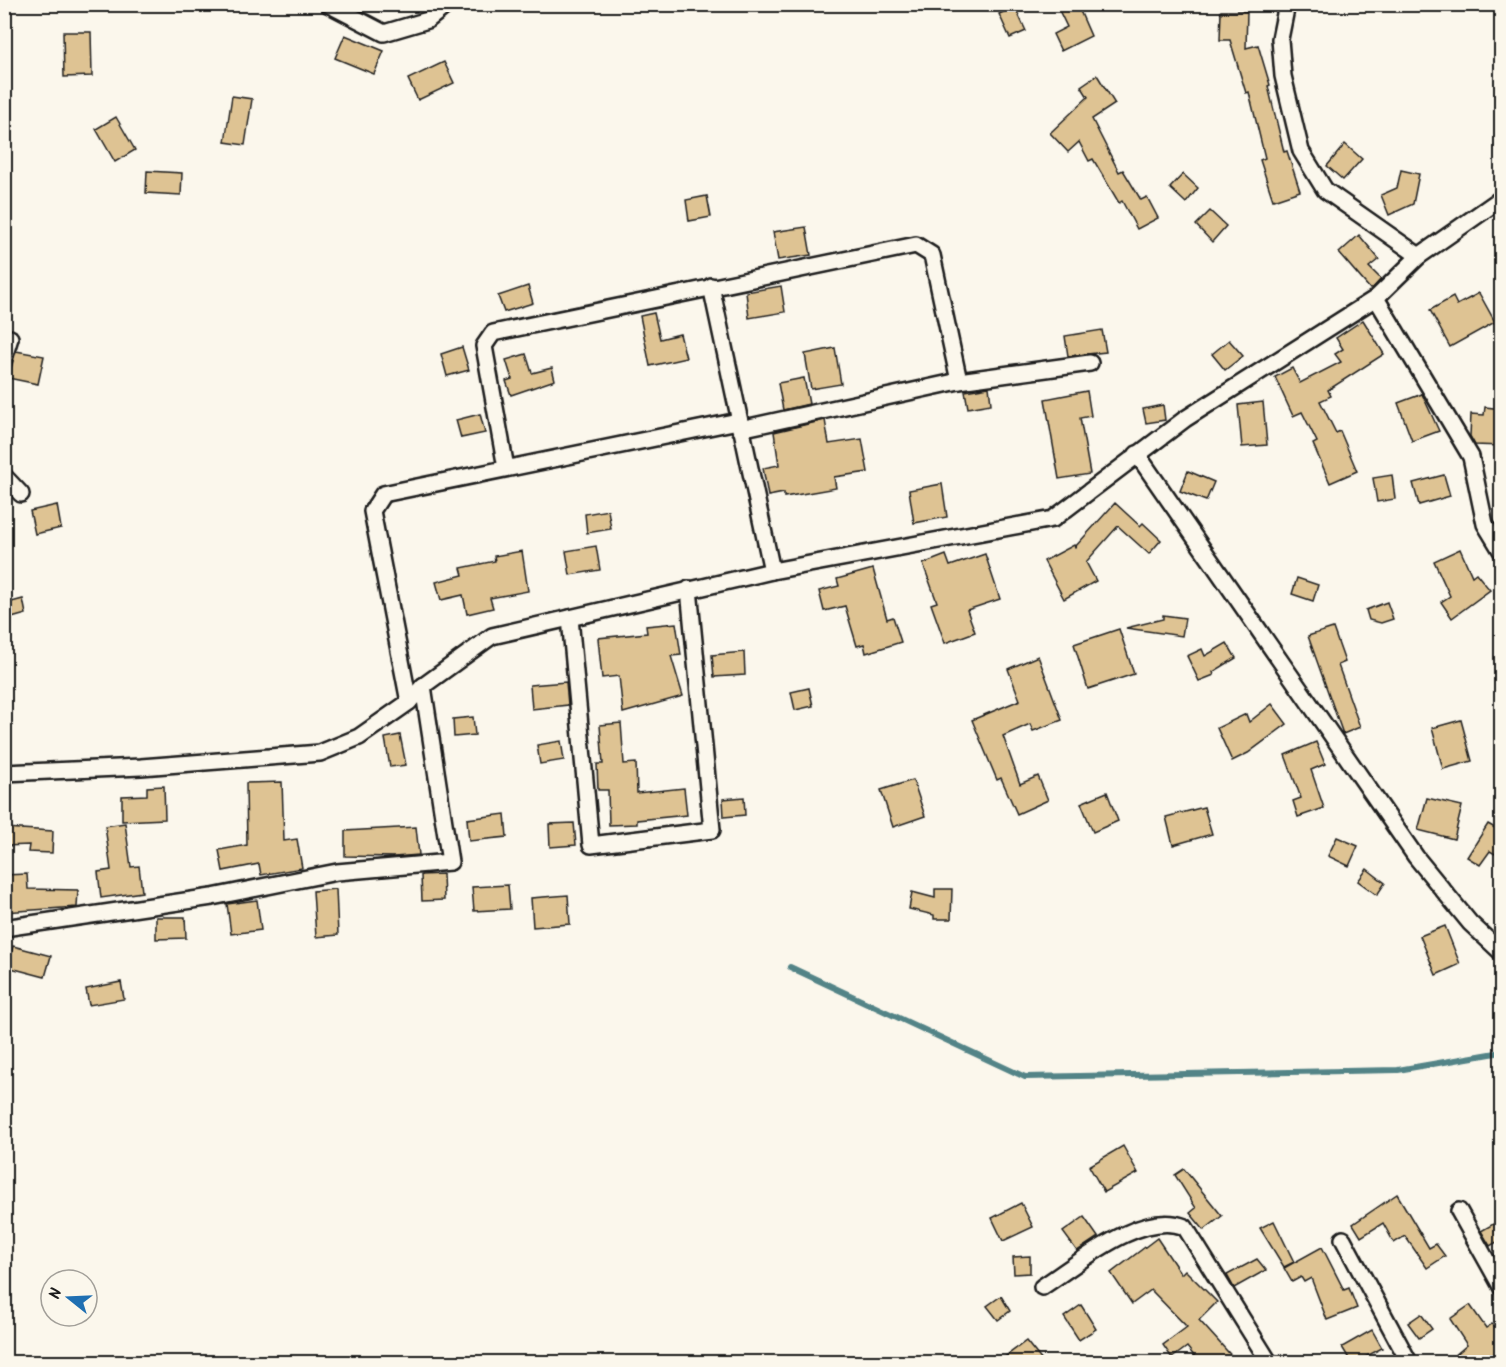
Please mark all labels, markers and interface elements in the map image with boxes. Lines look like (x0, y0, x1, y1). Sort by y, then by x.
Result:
north arrow (39, 1268, 99, 1328)
text: N (43, 1285, 70, 1302)

